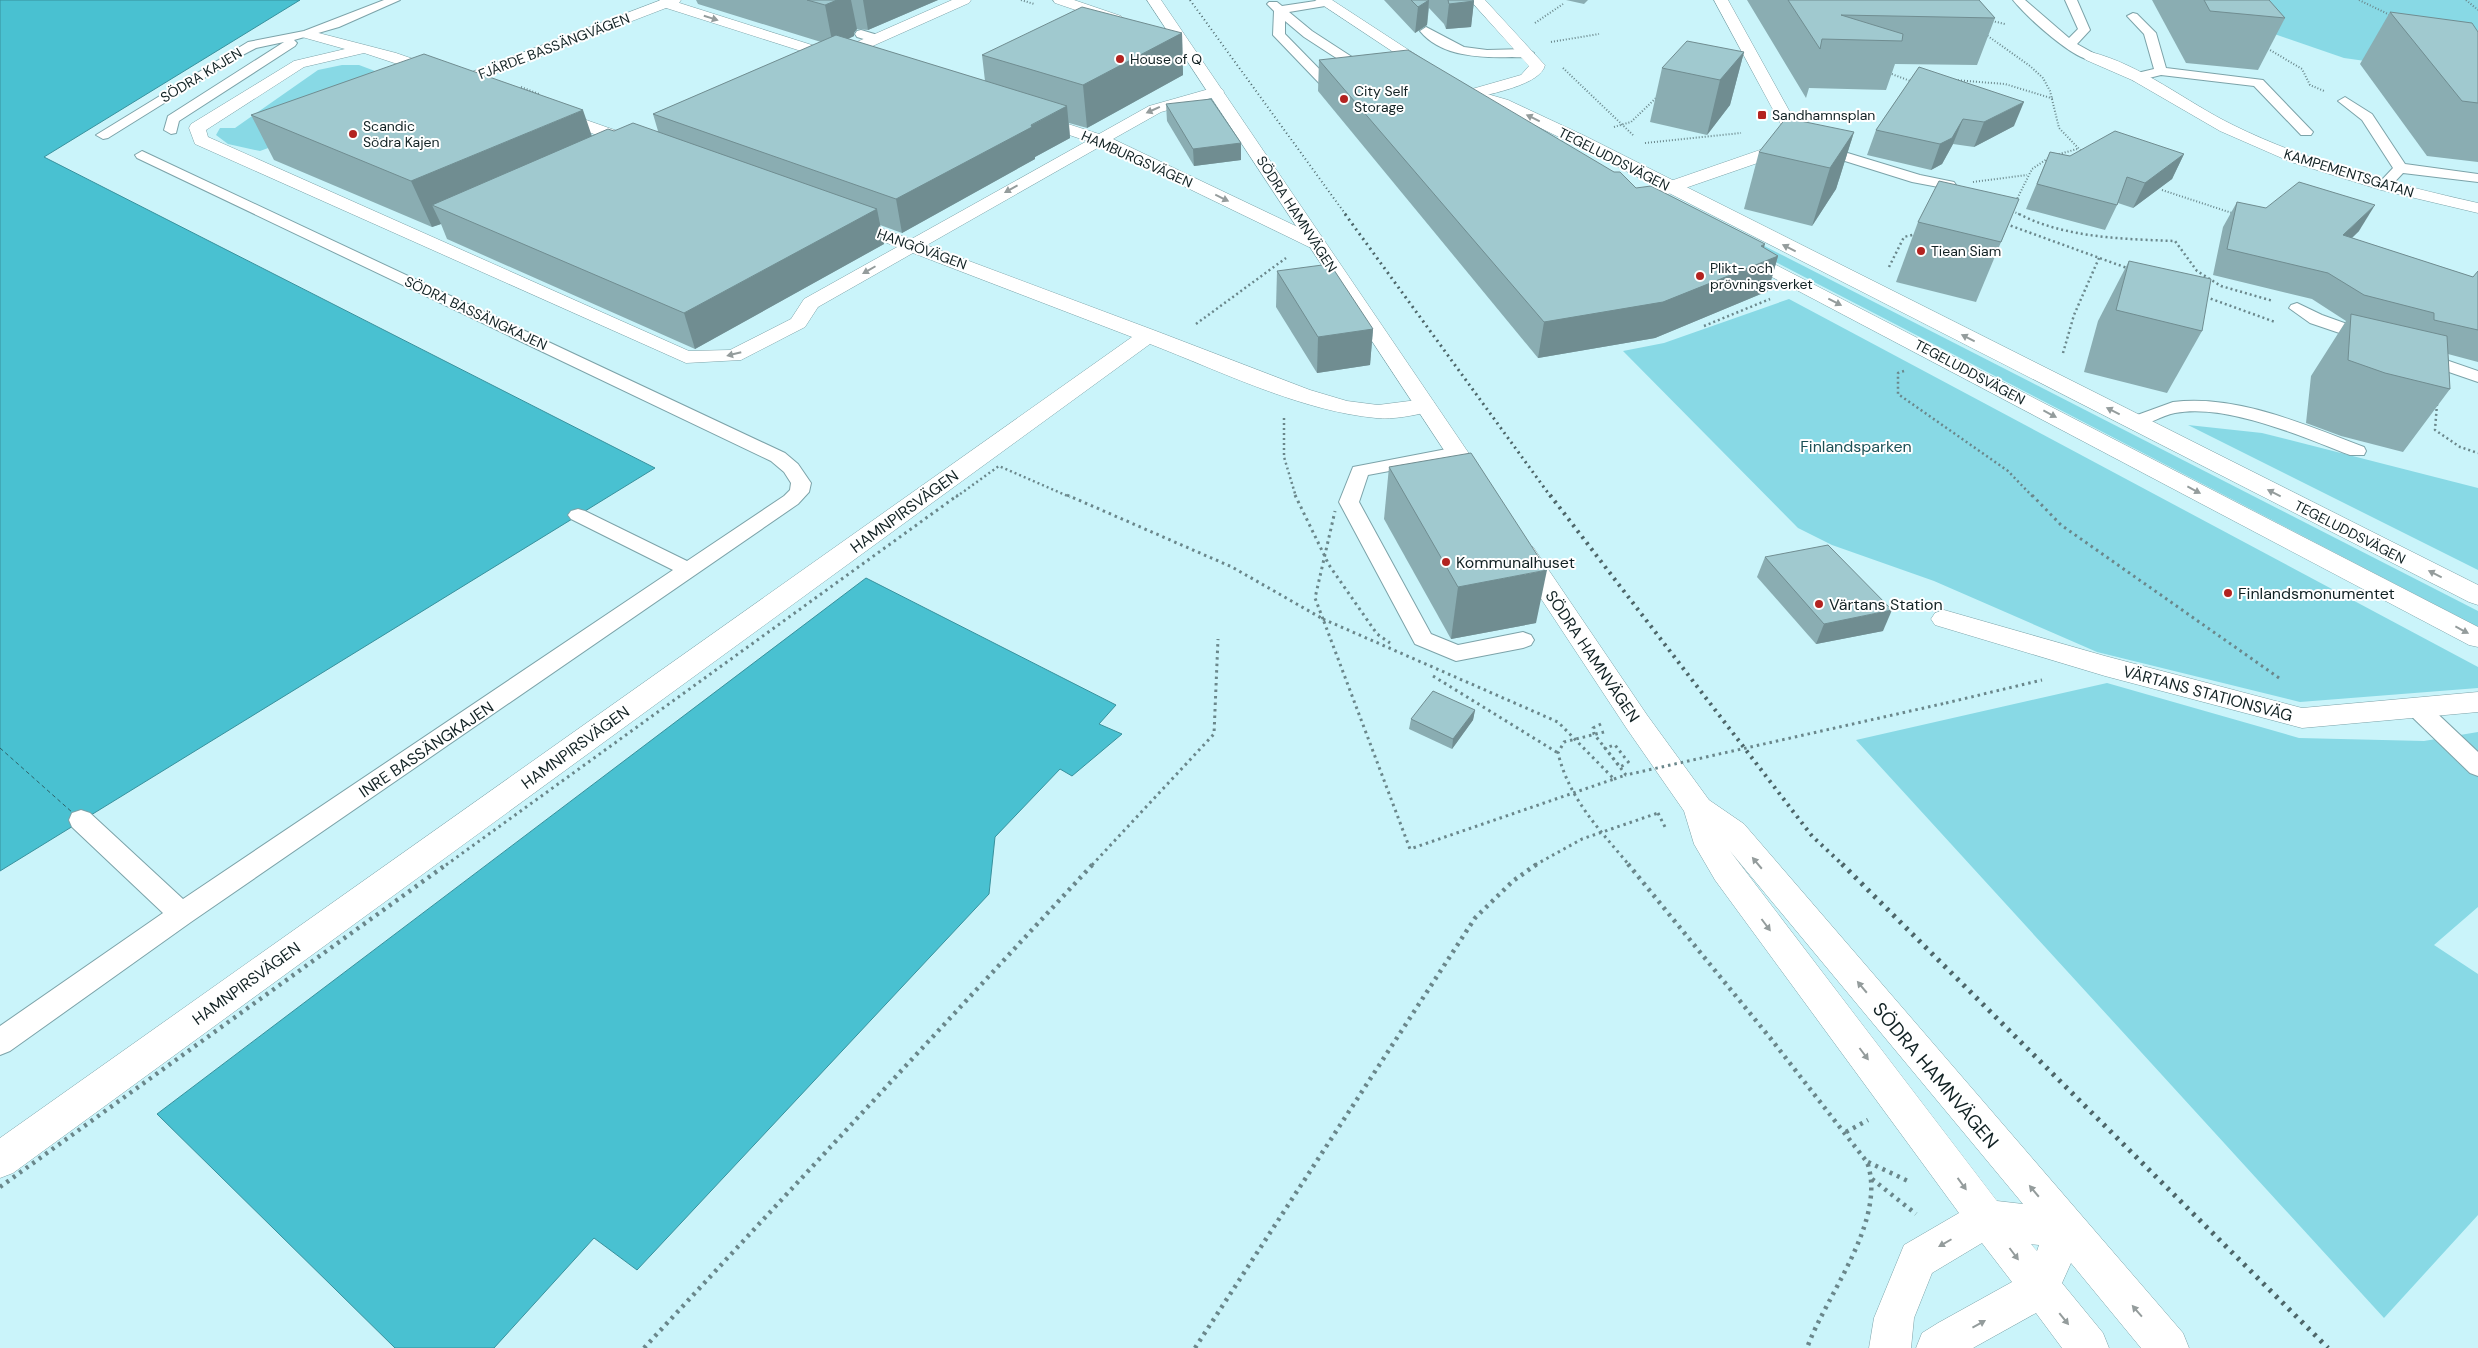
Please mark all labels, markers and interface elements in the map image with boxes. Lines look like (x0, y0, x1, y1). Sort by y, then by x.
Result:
street label: FJÄRDE BASSÄNGVÄGEN (476, 9, 632, 83)
one-way arrow (704, 15, 719, 23)
street label: SÖDRA KAJEN (157, 44, 245, 106)
place label: House of Q (1130, 50, 1202, 68)
marker: House of Q (1114, 53, 1126, 65)
place label: City Self Storage (1354, 82, 1409, 116)
marker: City Self Storage (1338, 93, 1350, 105)
place label: Sandhamnsplan (1772, 106, 1875, 124)
one-way arrow (1146, 107, 1160, 115)
marker: Sandhamnsplan (1756, 109, 1768, 121)
one-way arrow (1526, 114, 1540, 122)
place label: Scandic Södra Kajen (363, 117, 440, 151)
street label: TEGELUDDSVÄGEN (1555, 123, 1673, 195)
street label: HAMBURGSVÄGEN (1079, 126, 1195, 192)
marker: Scandic Södra Kajen (347, 128, 359, 140)
street label: KAMPEMENTSGATAN (2282, 145, 2416, 201)
street label: SÖDRA HAMNVÄGEN (1253, 152, 1341, 276)
one-way arrow (1003, 185, 1018, 193)
one-way arrow (1215, 194, 1229, 202)
street label: HANGÖVÄGEN (875, 224, 969, 274)
place label: Tiean Siam (1931, 242, 2001, 260)
one-way arrow (1782, 244, 1797, 252)
marker: Tiean Siam (1915, 245, 1927, 257)
place label: Plikt- och prövningsverket (1710, 259, 1813, 293)
one-way arrow (862, 265, 876, 274)
marker: Plikt- och prövningsverket (1694, 270, 1706, 282)
street label: SÖDRA BASSÄNGKAJEN (402, 272, 550, 354)
one-way arrow (1828, 298, 1842, 306)
one-way arrow (1961, 334, 1975, 342)
street label: TEGELUDDSVÄGEN (1912, 335, 2028, 409)
one-way arrow (726, 350, 742, 358)
one-way arrow (2106, 407, 2121, 415)
one-way arrow (2043, 410, 2057, 418)
park label: Finlandsparken (1800, 436, 1912, 457)
street label: HAMNPIRSVÄGEN (846, 465, 963, 558)
one-way arrow (2187, 486, 2201, 494)
one-way arrow (2267, 489, 2281, 497)
street label: TEGELUDDSVÄGEN (2291, 496, 2409, 568)
place label: Kommunalhuset (1456, 552, 1575, 573)
marker: Kommunalhuset (1440, 556, 1452, 568)
one-way arrow (2427, 570, 2442, 578)
place label: Finlandsmonumentet (2238, 583, 2395, 604)
street label: SÖDRA HAMNVÄGEN (1541, 586, 1644, 726)
marker: Finlandsmonumentet (2222, 587, 2234, 599)
place label: Värtans Station (1829, 594, 1943, 615)
marker: Värtans Station (1813, 598, 1825, 610)
one-way arrow (2455, 626, 2470, 634)
street label: VÄRTANS STATIONSVÄG (2121, 661, 2295, 726)
street label: INRE BASSÄNGKAJEN (355, 696, 498, 802)
street label: HAMNPIRSVÄGEN (517, 701, 634, 794)
one-way arrow (1752, 856, 1763, 869)
one-way arrow (1761, 918, 1771, 932)
street label: HAMNPIRSVÄGEN (188, 937, 305, 1030)
one-way arrow (1857, 981, 1868, 993)
street label: SÖDRA HAMNVÄGEN (1867, 997, 2004, 1154)
one-way arrow (1859, 1047, 1870, 1060)
one-way arrow (1956, 1177, 1967, 1190)
one-way arrow (2029, 1185, 2040, 1198)
one-way arrow (1937, 1239, 1952, 1247)
one-way arrow (2008, 1247, 2019, 1260)
one-way arrow (2131, 1304, 2142, 1317)
one-way arrow (2059, 1312, 2070, 1325)
one-way arrow (1972, 1320, 1987, 1328)

